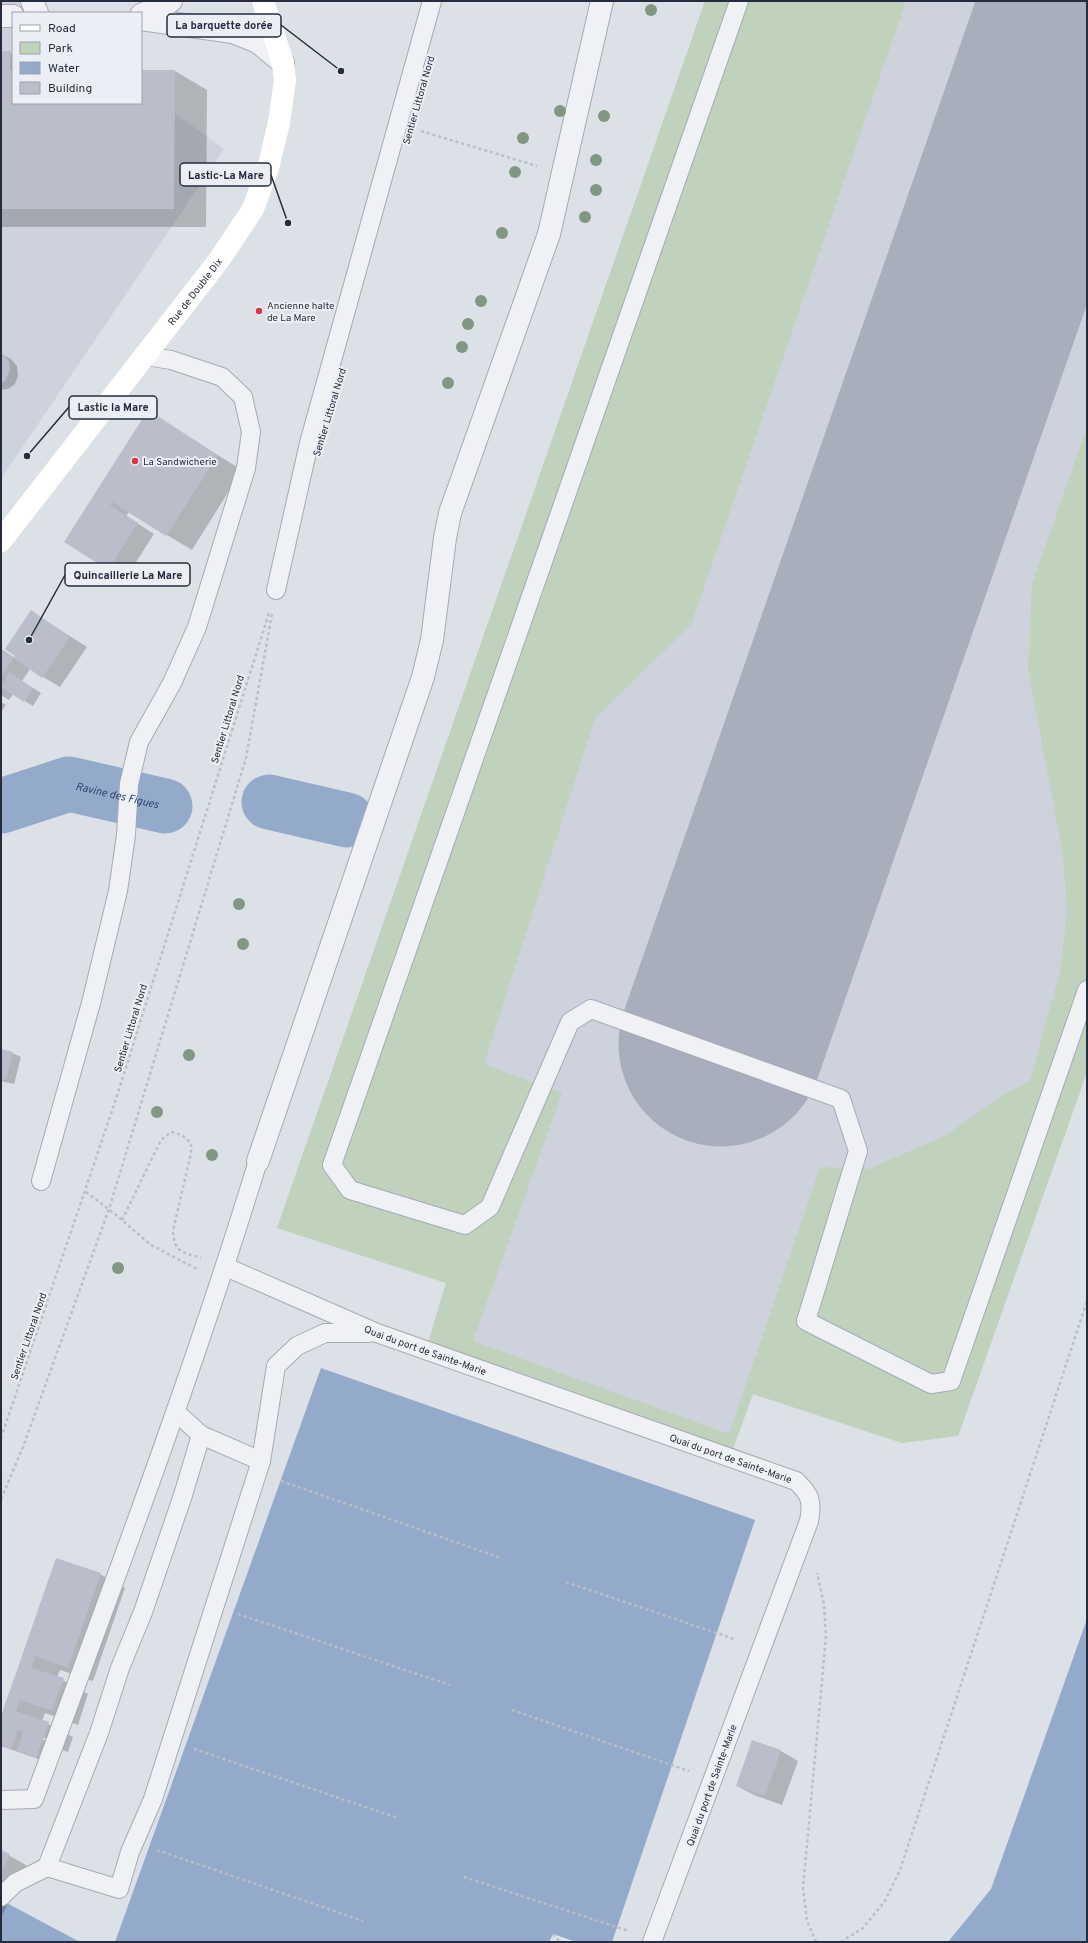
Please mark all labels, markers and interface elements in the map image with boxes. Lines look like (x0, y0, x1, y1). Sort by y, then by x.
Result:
legend (12, 12, 142, 104)
callout: La barquette dorée (167, 14, 281, 37)
text: La barquette dorée (175, 19, 273, 33)
text: Road (48, 21, 76, 37)
text: Park (48, 41, 73, 57)
street label: Sentier Littoral Nord (401, 55, 438, 146)
text: Water (48, 61, 80, 77)
text: Building (48, 81, 92, 97)
callout: Lastic-La Mare (180, 163, 271, 186)
text: Lastic-La Mare (188, 169, 264, 183)
street label: Rue de Double Dix (166, 256, 226, 329)
place label: Ancienne halte de La Mare (267, 300, 334, 325)
marker: Ancienne halte de La Mare (254, 306, 264, 316)
street label: Sentier Littoral Nord (311, 367, 350, 458)
callout: Lastic la Mare (69, 396, 157, 419)
text: Lastic la Mare (77, 401, 149, 415)
marker: La Sandwicherie (130, 456, 140, 466)
place label: La Sandwicherie (143, 456, 217, 469)
callout: Quincaillerie La Mare (65, 563, 190, 586)
text: Quincaillerie La Mare (73, 569, 183, 583)
street label: Sentier Littoral Nord (209, 674, 248, 765)
water label: Ravine des Figues (74, 780, 161, 813)
street label: Sentier Littoral Nord (112, 983, 151, 1074)
street label: Sentier Littoral Nord (8, 1291, 50, 1382)
street label: Quai du port de Sainte-Marie (362, 1323, 488, 1379)
street label: Quai du port de Sainte-Marie (667, 1432, 793, 1487)
street label: Quai du port de Sainte-Marie (684, 1723, 741, 1848)

